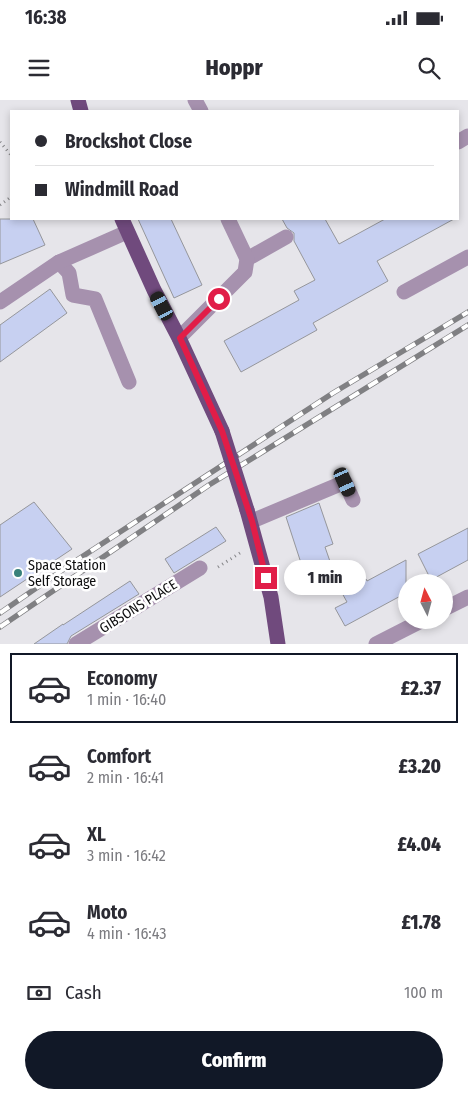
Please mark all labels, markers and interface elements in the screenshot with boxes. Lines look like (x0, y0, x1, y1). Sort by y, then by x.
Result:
text: 16:38 (25, 6, 67, 29)
icon: menu (25, 54, 53, 82)
text: Hoppr (205, 54, 263, 81)
icon: search (415, 54, 443, 82)
text: Brockshot Close (65, 130, 192, 153)
text: Windmill Road (65, 178, 179, 201)
route start (208, 288, 230, 310)
car (148, 289, 175, 323)
car (332, 465, 357, 499)
place label: Space Station Self Storage (28, 557, 106, 590)
callout: 1 min (284, 560, 366, 596)
marker: Space Station Self Storage (12, 567, 24, 579)
route end (255, 567, 277, 589)
text: 1 min (308, 568, 342, 587)
north arrow (398, 574, 452, 629)
map controls (398, 574, 453, 629)
street label: GIBSONS PLACE (96, 576, 180, 637)
icon: car (27, 666, 72, 711)
text: Economy (87, 667, 157, 690)
text: £2.37 (401, 677, 441, 700)
text: 1 min · 16:40 (87, 690, 166, 709)
icon: car (27, 744, 72, 789)
text: Comfort (87, 745, 151, 768)
text: £3.20 (399, 755, 441, 778)
text: 2 min · 16:41 (87, 768, 164, 787)
icon: car (27, 822, 72, 867)
text: XL (87, 823, 106, 846)
text: £4.04 (397, 833, 441, 856)
text: 3 min · 16:42 (87, 846, 166, 865)
icon: car (27, 900, 72, 945)
text: Moto (87, 901, 127, 924)
text: £1.78 (401, 911, 441, 934)
text: 4 min · 16:43 (87, 924, 166, 943)
icon: cash (25, 979, 53, 1007)
text: Cash (65, 981, 102, 1004)
text: 100 m (404, 983, 443, 1002)
button: Confirm (25, 1031, 443, 1089)

